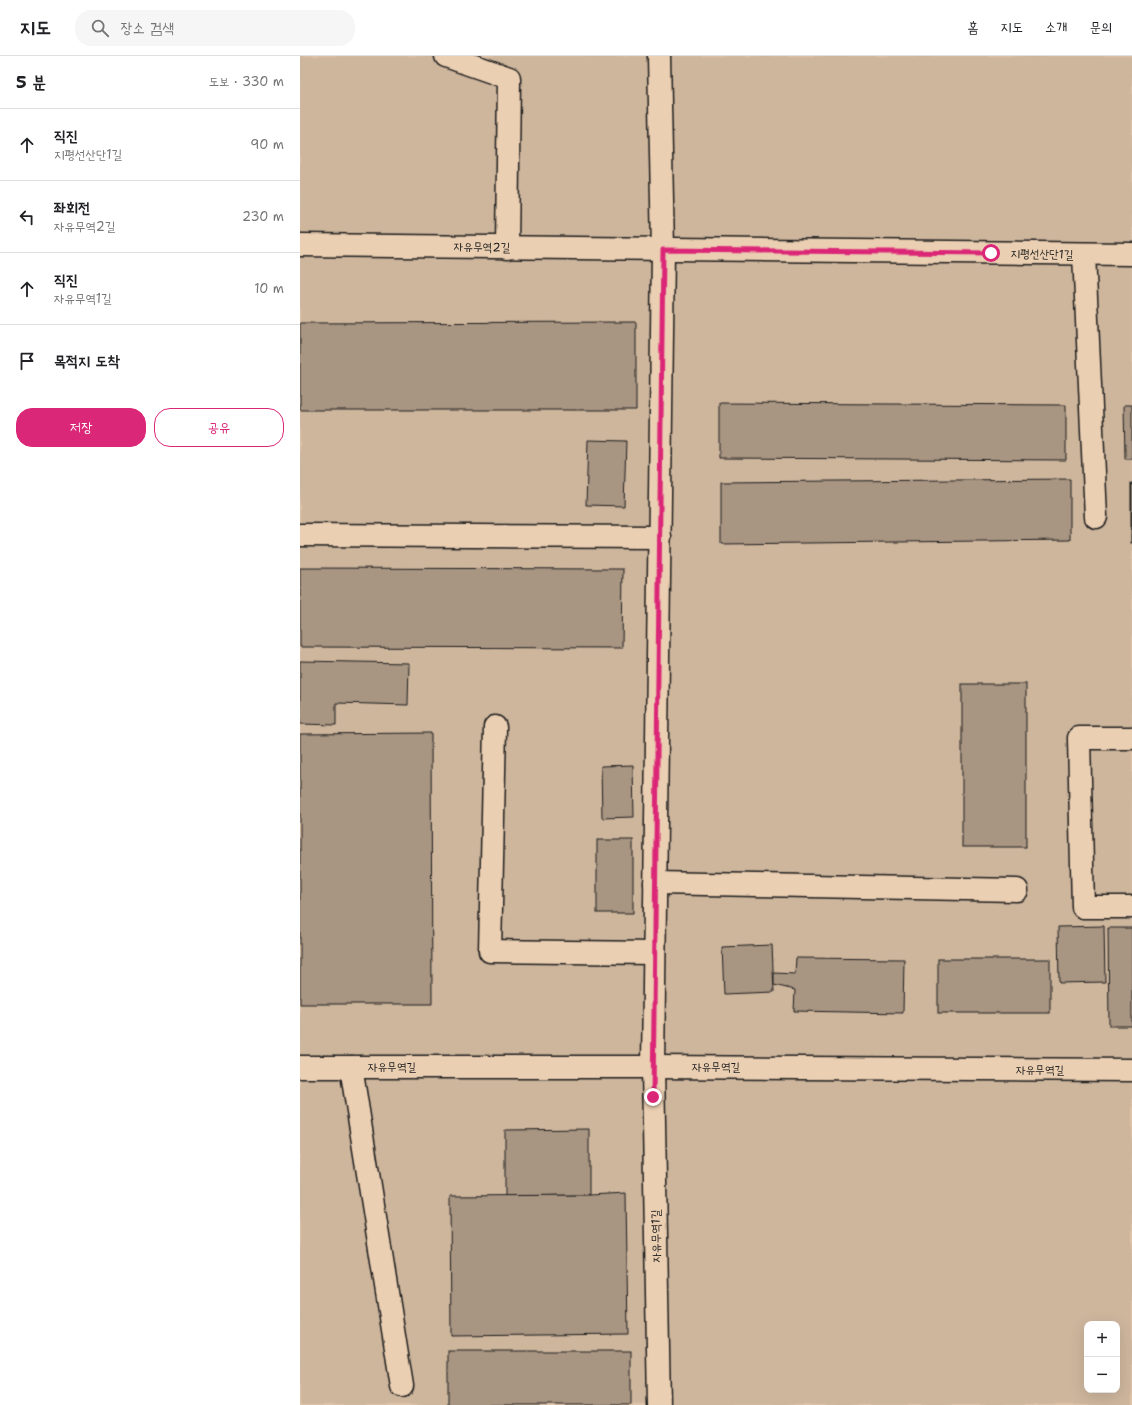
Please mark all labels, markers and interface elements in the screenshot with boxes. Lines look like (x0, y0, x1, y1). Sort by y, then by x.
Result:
search box (75, 10, 355, 46)
text: 지도 (20, 15, 51, 40)
icon: search (89, 17, 111, 39)
text: 장소 검색 (121, 18, 174, 38)
text: 홈 (967, 18, 978, 36)
text: 지도 (1000, 18, 1023, 36)
text: 소개 (1045, 18, 1067, 36)
text: 문의 (1089, 18, 1112, 36)
text: 5 분 (16, 71, 46, 93)
text: 도보 · 330 m (209, 73, 284, 90)
text: 직진 (54, 126, 78, 146)
icon: ahead (16, 134, 38, 156)
text: 90 m (250, 136, 284, 153)
text: 지평선산단1길 (54, 146, 122, 163)
text: 좌회전 (54, 198, 90, 218)
icon: left (16, 206, 38, 228)
text: 230 m (242, 208, 284, 225)
text: 자유무역2길 (54, 218, 115, 235)
street label: 자유무역2길 (454, 239, 511, 255)
route start (982, 244, 1000, 262)
street label: 지평선산단1길 (1010, 245, 1074, 263)
text: 직진 (54, 270, 78, 290)
icon: ahead (16, 278, 38, 300)
text: 10 m (254, 280, 284, 297)
text: 자유무역1길 (54, 290, 112, 307)
icon: arrive (16, 350, 38, 372)
text: 목적지 도착 (54, 351, 120, 371)
button: 저장 (16, 408, 146, 447)
button: 공유 (154, 408, 284, 447)
street label: 자유무역길 (368, 1059, 416, 1075)
street label: 자유무역길 (692, 1059, 740, 1075)
street label: 자유무역길 (1016, 1062, 1064, 1078)
route end (644, 1088, 662, 1106)
street label: 자유무역1길 (648, 1209, 664, 1263)
map controls (1084, 1321, 1120, 1393)
button: + (1084, 1321, 1120, 1357)
button: − (1084, 1357, 1120, 1393)

